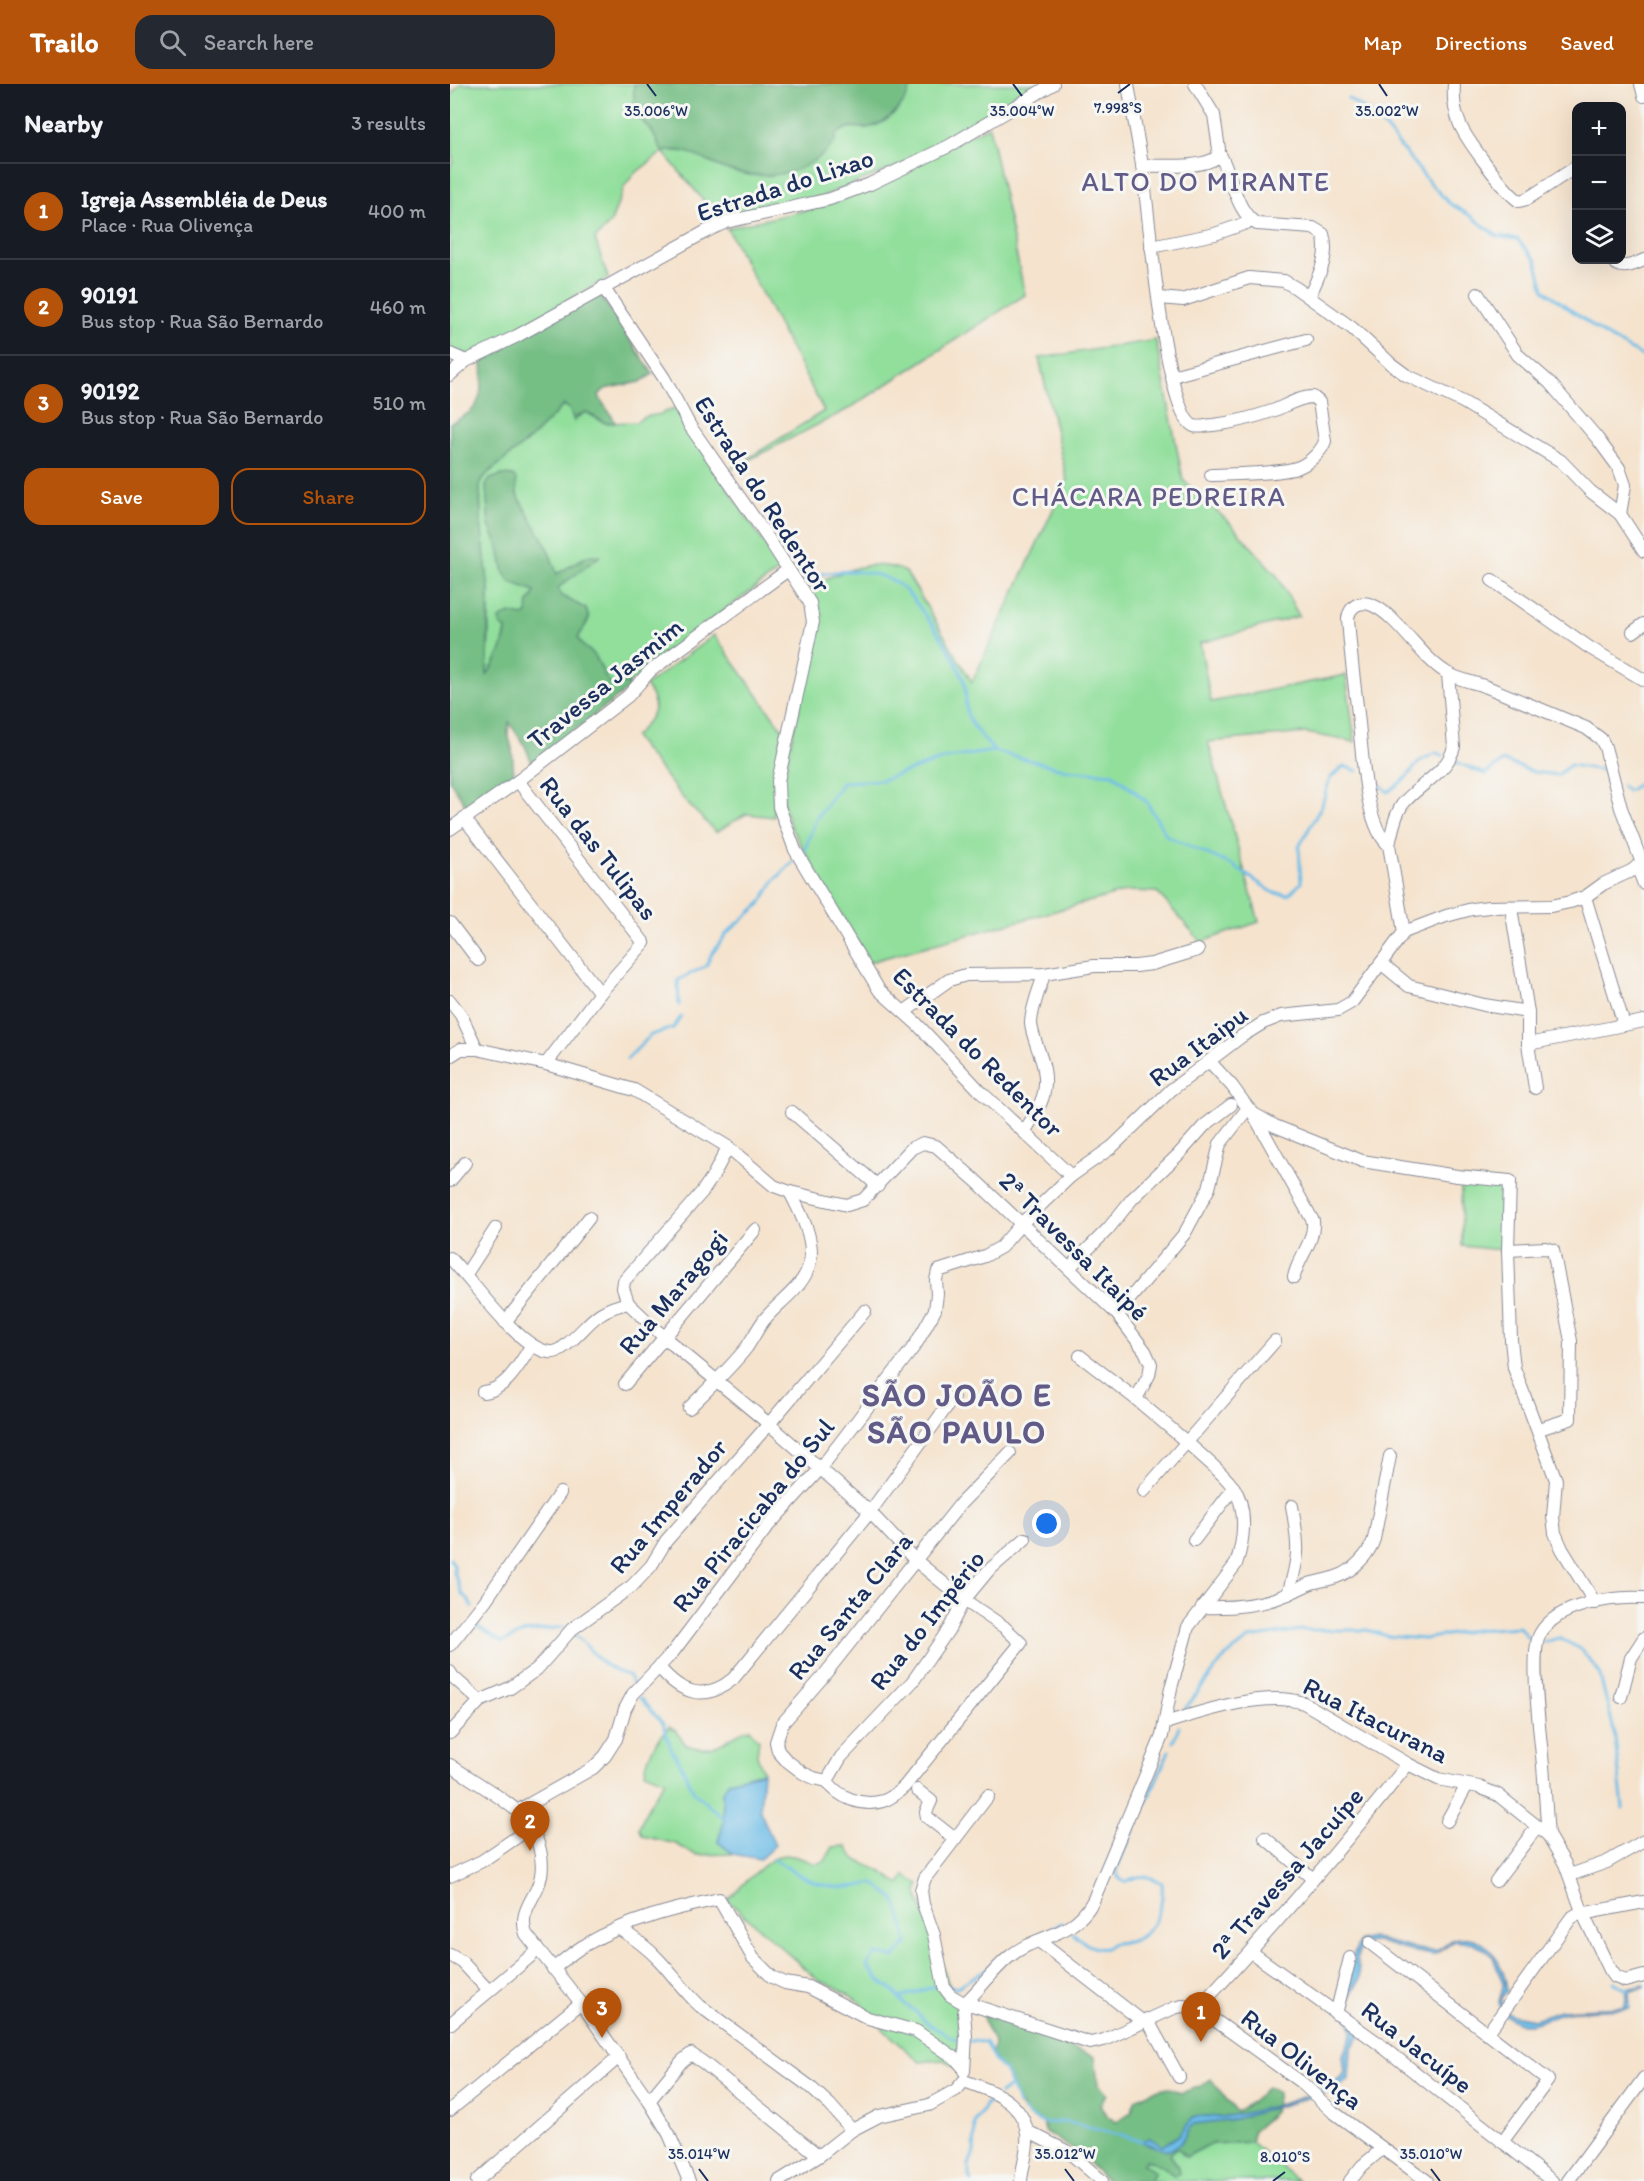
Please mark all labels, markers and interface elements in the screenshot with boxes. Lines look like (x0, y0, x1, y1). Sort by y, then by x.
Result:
search box (135, 15, 555, 69)
text: Trailo (30, 25, 99, 59)
icon: search (156, 26, 189, 59)
text: Search here (204, 29, 314, 56)
text: Map (1364, 30, 1402, 55)
text: Directions (1435, 30, 1527, 55)
text: Saved (1560, 30, 1614, 55)
text: 7.998°S (1094, 99, 1142, 117)
text: 35.006°W (624, 102, 688, 120)
text: 35.004°W (990, 102, 1054, 120)
text: 35.002°W (1355, 102, 1419, 120)
map controls (1572, 102, 1626, 264)
button: + (1572, 102, 1626, 156)
text: Nearby (24, 107, 103, 139)
text: 3 results (351, 111, 426, 135)
street label: Estrada do Lixao (692, 141, 878, 229)
button: − (1572, 156, 1626, 210)
district label: ALTO DO MIRANTE (1082, 165, 1330, 198)
text: Igreja Assembléia de Deus (81, 186, 327, 213)
text: 1 (39, 199, 48, 223)
text: 400 m (368, 199, 426, 223)
button: layers (1572, 210, 1626, 264)
text: Place · Rua Olivença (81, 213, 253, 237)
text: 90191 (81, 282, 138, 309)
text: 2 (38, 295, 49, 319)
text: 460 m (370, 295, 426, 319)
text: Bus stop · Rua São Bernardo (81, 309, 323, 333)
text: 90192 (81, 378, 139, 405)
street label: Estrada do Redentor (688, 390, 839, 599)
text: 3 (38, 391, 49, 415)
text: 510 m (373, 391, 426, 415)
text: Bus stop · Rua São Bernardo (81, 405, 323, 429)
button: Save (24, 468, 219, 525)
button: Share (231, 468, 426, 525)
district label: CHÁCARA PEDREIRA (1012, 480, 1286, 513)
street label: Travessa Jasmim (521, 610, 689, 756)
street label: Rua das Tulipas (533, 770, 665, 926)
street label: Estrada do Redentor (886, 960, 1070, 1144)
street label: Rua Itaipu (1142, 999, 1254, 1093)
street label: 2ª Travessa Itaipé (993, 1165, 1155, 1327)
street label: Rua Maragogi (611, 1223, 735, 1361)
district label: SÃO JOÃO E SÃO PAULO (862, 1376, 1052, 1451)
street label: Rua Piracicaba do Sul (665, 1411, 841, 1619)
street label: Rua Imperador (602, 1432, 734, 1580)
your location (1032, 1509, 1061, 1538)
street label: Rua Santa Clara (781, 1525, 920, 1687)
street label: Rua do Império (862, 1544, 992, 1696)
street label: Rua Itacurana (1298, 1670, 1455, 1771)
street label: 2ª Travessa Jacuípe (1204, 1780, 1370, 1966)
pin: 2 (510, 1802, 550, 1851)
pin: 3 (582, 1988, 622, 2038)
pin: 1 (1182, 1992, 1221, 2042)
street label: Rua Jacuípe (1355, 1994, 1479, 2100)
street label: Rua Olivença (1235, 2002, 1369, 2117)
text: 35.014°W (668, 2145, 730, 2163)
text: 35.012°W (1034, 2145, 1096, 2163)
text: 35.010°W (1400, 2145, 1462, 2163)
text: 8.010°S (1260, 2148, 1310, 2166)

